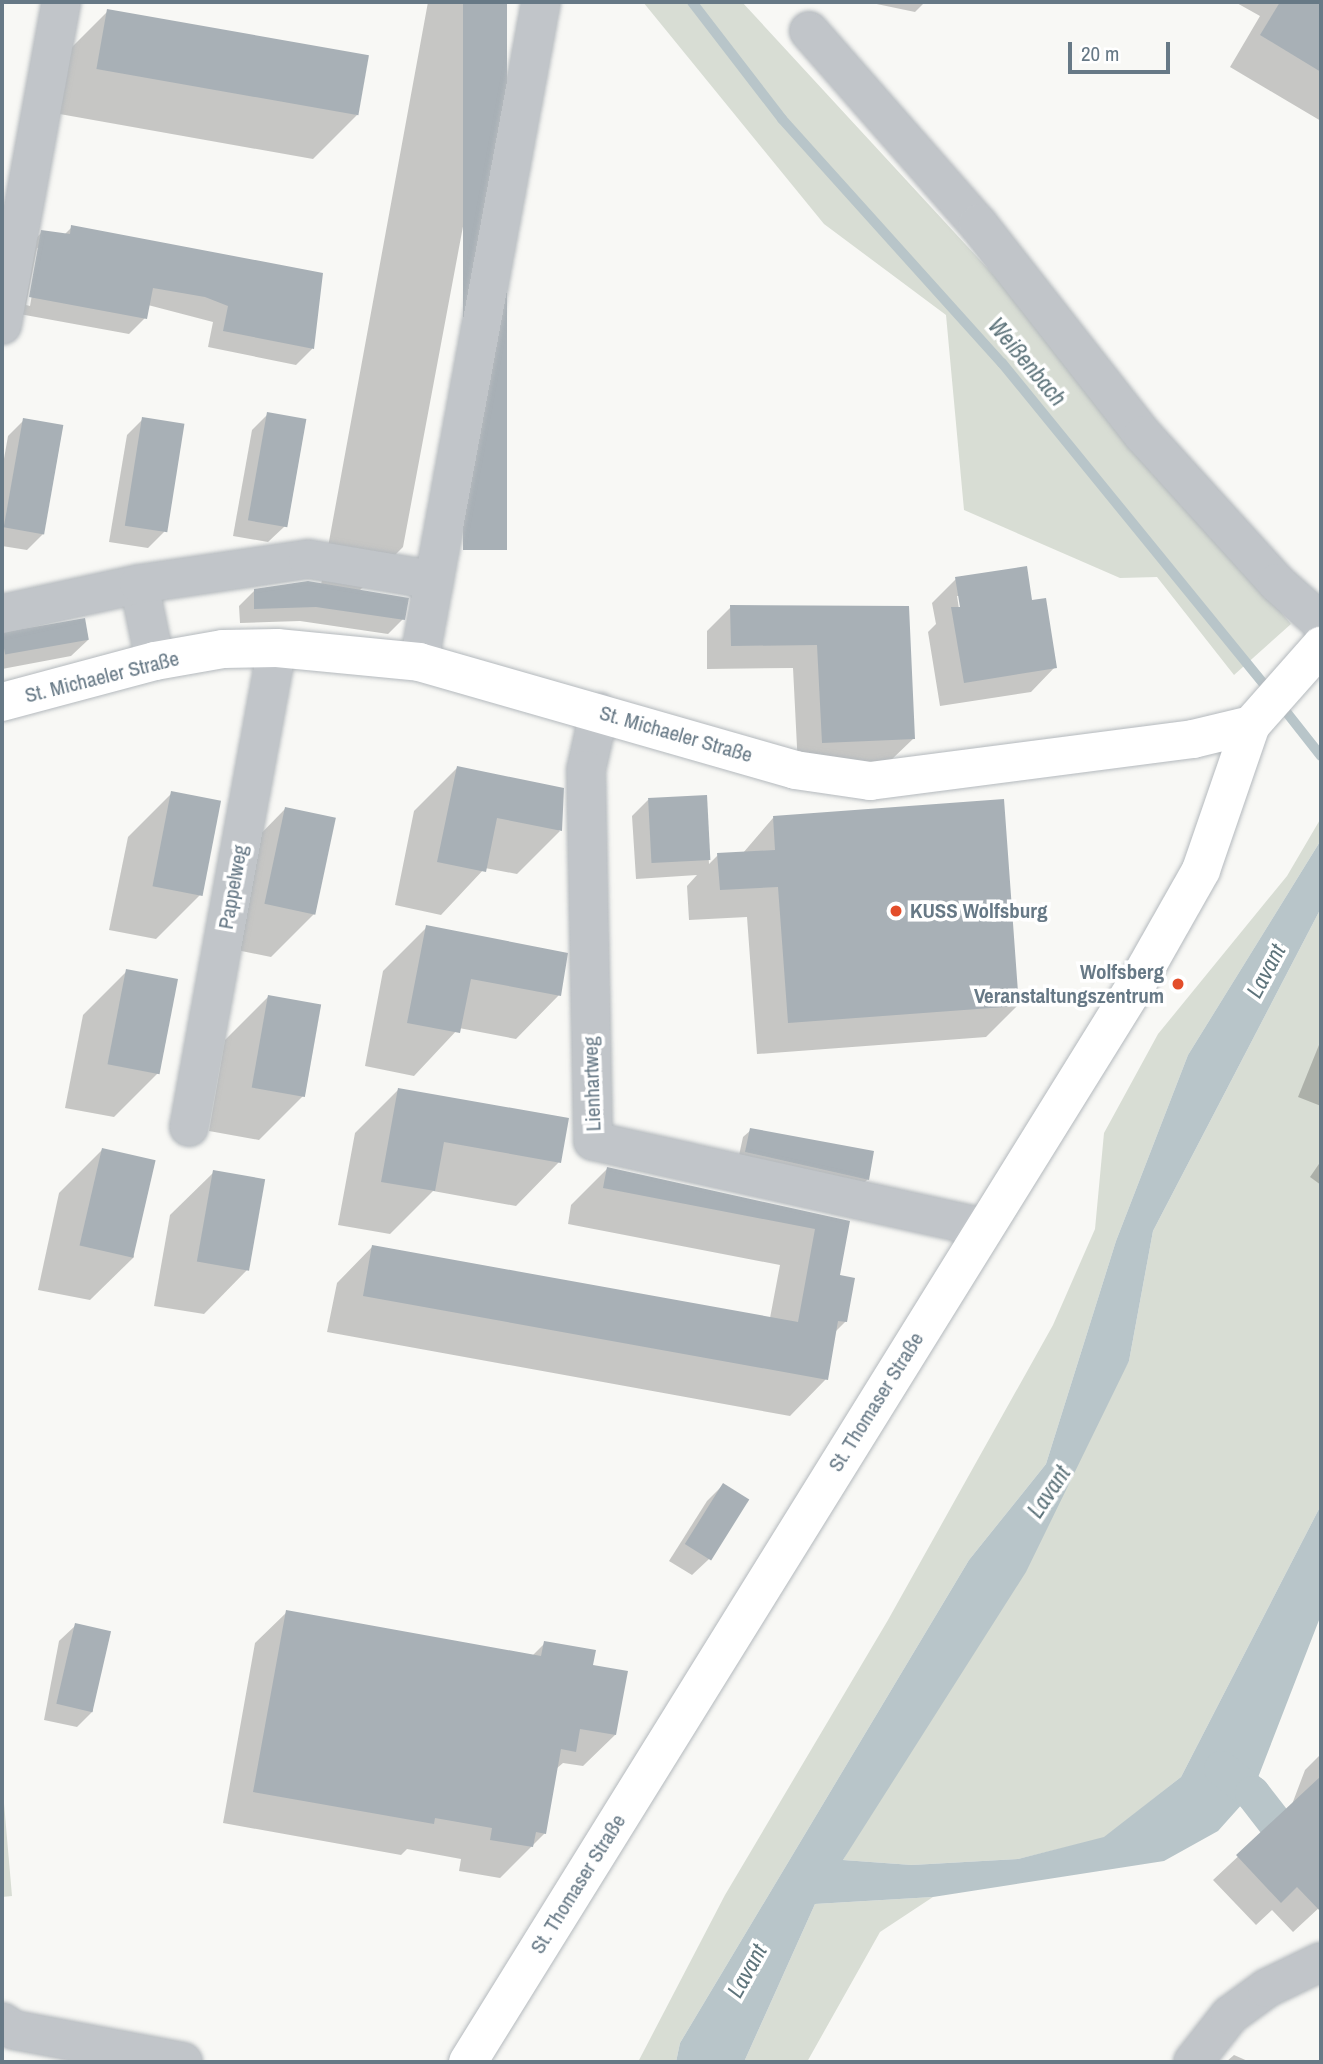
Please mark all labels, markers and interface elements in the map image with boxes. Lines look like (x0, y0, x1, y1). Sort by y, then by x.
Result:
scale bar (1071, 28, 1172, 72)
text: 20 m (1081, 39, 1119, 68)
water label: Weißenbach (982, 312, 1072, 412)
street label: St. Michaeler Straße (22, 646, 182, 708)
street label: St. Michaeler Straße (597, 700, 755, 768)
street label: Pappelweg (213, 843, 253, 931)
place label: KUSS Wolfsburg (910, 898, 1047, 924)
marker: KUSS Wolfsburg (888, 903, 904, 919)
water label: Lavant (1241, 940, 1291, 1002)
place label: Wolfsberg Veranstaltungszentrum (974, 959, 1164, 1009)
marker: Wolfsberg Veranstaltungszentrum (1170, 976, 1186, 992)
street label: Lienhartweg (578, 1036, 606, 1132)
street label: St. Thomaser Straße (823, 1328, 929, 1476)
water label: Lavant (1022, 1461, 1076, 1523)
street label: St. Thomaser Straße (525, 1810, 631, 1958)
water label: Lavant (721, 1940, 773, 2002)

